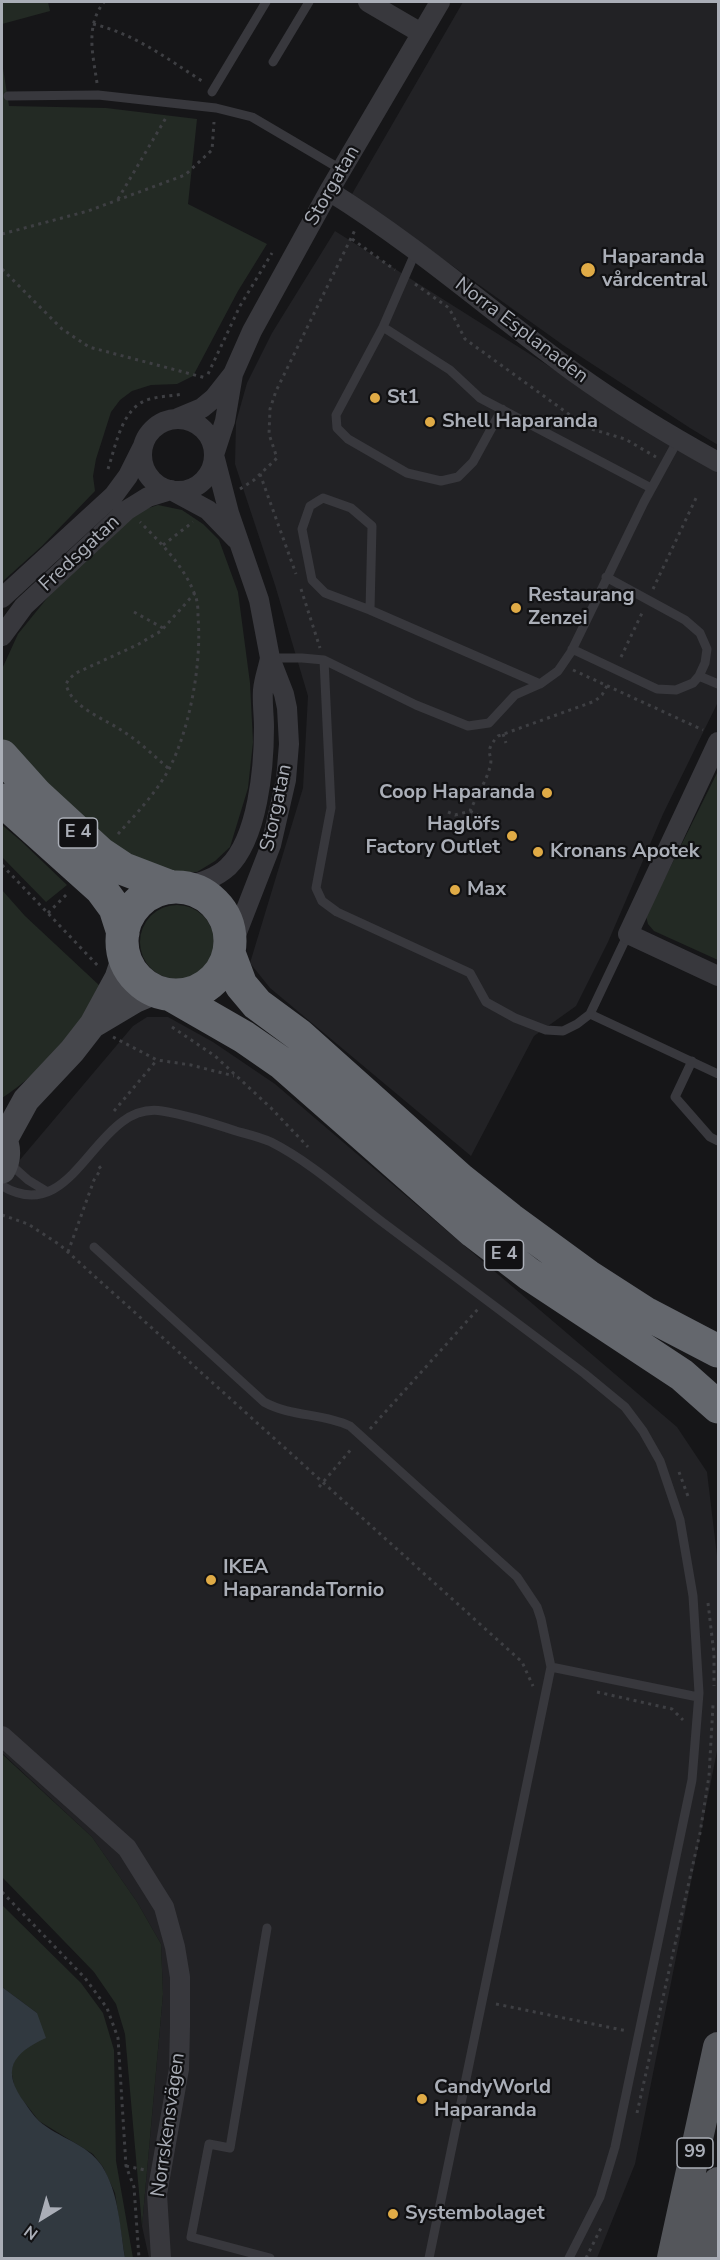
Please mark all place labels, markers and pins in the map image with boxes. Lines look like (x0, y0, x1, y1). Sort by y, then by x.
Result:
place label: Haparanda vårdcentral (602, 246, 707, 293)
marker: Haparanda vårdcentral (579, 261, 597, 279)
place label: St1 (387, 386, 419, 410)
marker: St1 (368, 391, 382, 405)
place label: Shell Haparanda (442, 410, 598, 434)
marker: Shell Haparanda (423, 415, 437, 429)
place label: Restaurang Zenzei (528, 584, 635, 631)
marker: Restaurang Zenzei (509, 601, 523, 615)
place label: Coop Haparanda (379, 781, 535, 805)
marker: Coop Haparanda (540, 786, 554, 800)
place label: Haglöfs Factory Outlet (366, 813, 500, 860)
marker: Haglöfs Factory Outlet (505, 829, 519, 843)
place label: Kronans Apotek (550, 840, 699, 864)
marker: Kronans Apotek (531, 845, 545, 859)
place label: Max (467, 878, 506, 902)
marker: Max (448, 883, 462, 897)
place label: IKEA HaparandaTornio (223, 1556, 384, 1603)
marker: IKEA HaparandaTornio (204, 1573, 218, 1587)
place label: CandyWorld Haparanda (434, 2076, 551, 2123)
marker: CandyWorld Haparanda (415, 2092, 429, 2106)
place label: Systembolaget (405, 2202, 545, 2226)
marker: Systembolaget (386, 2207, 400, 2221)

